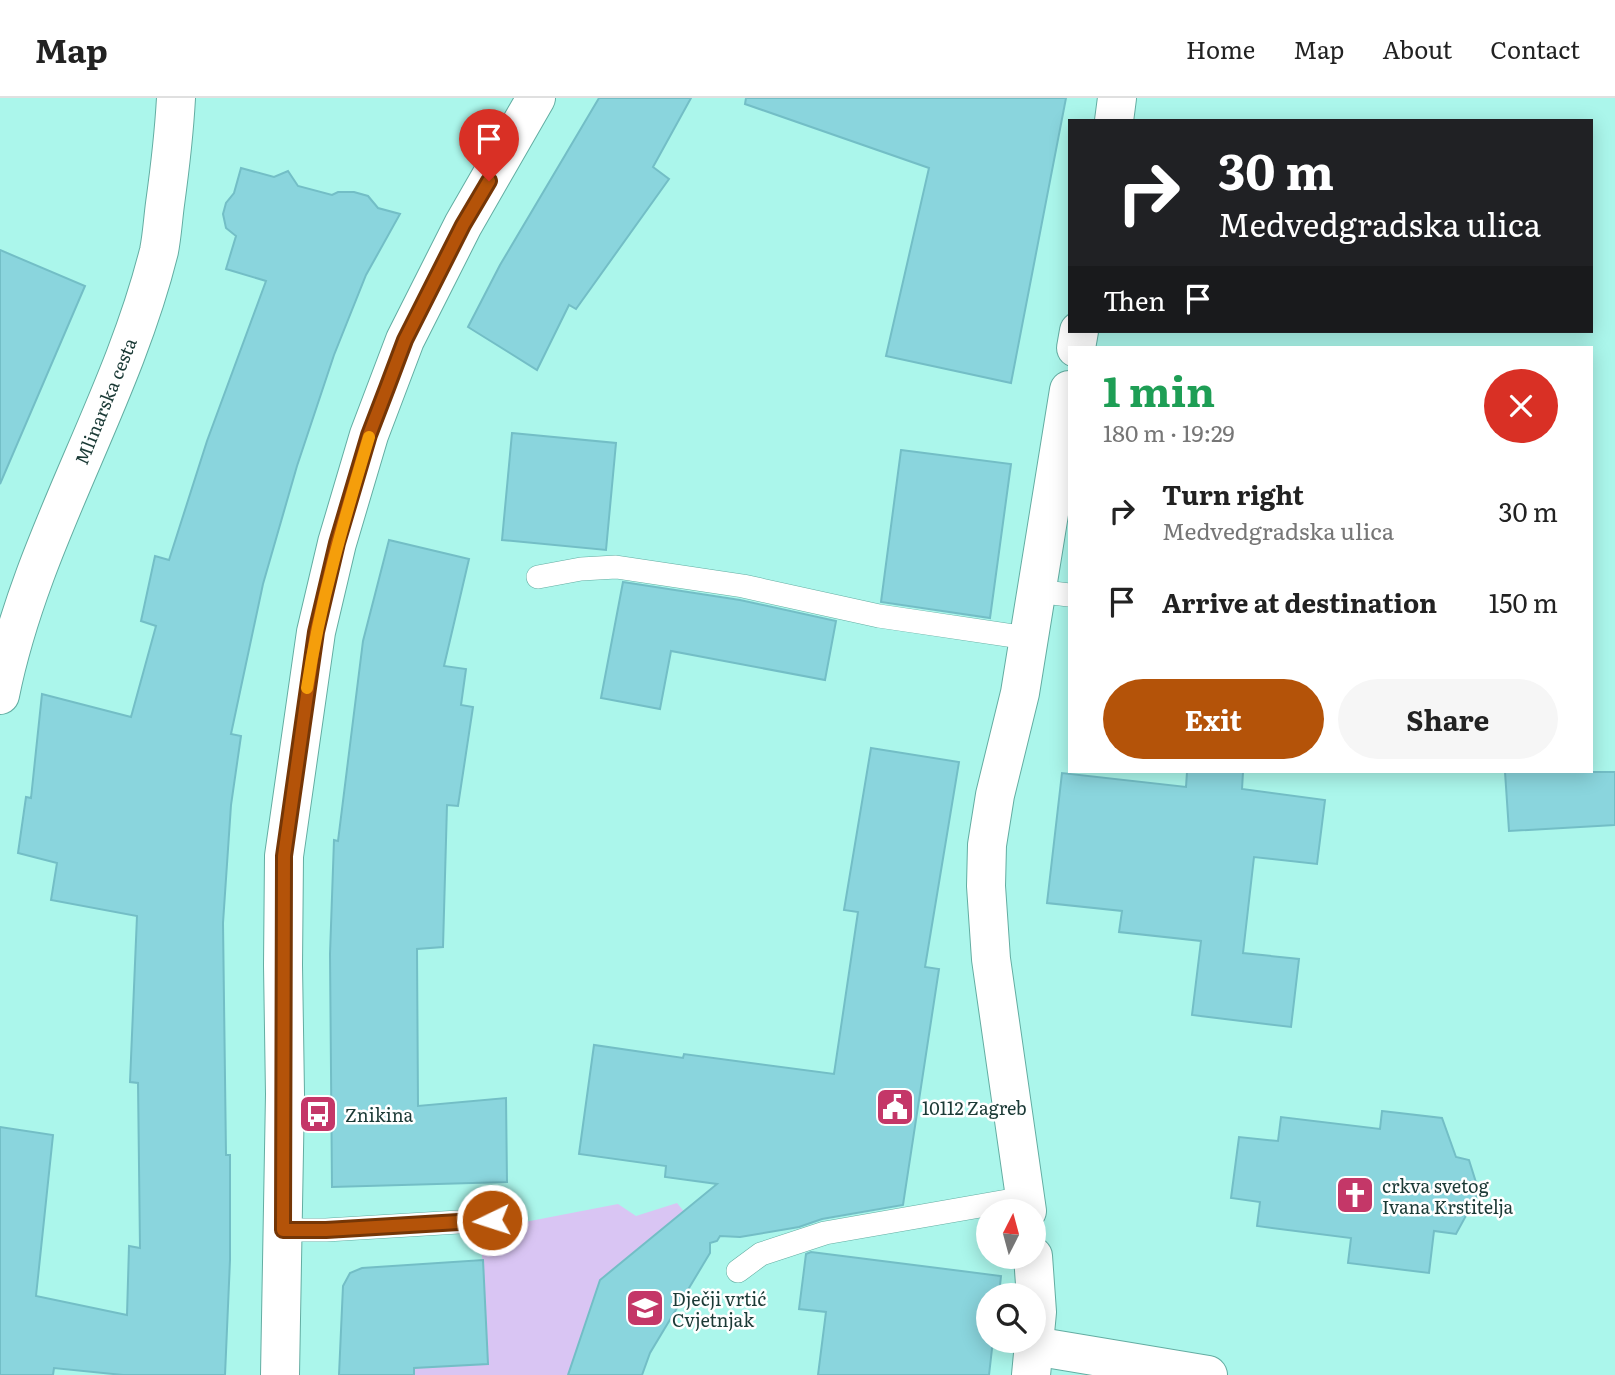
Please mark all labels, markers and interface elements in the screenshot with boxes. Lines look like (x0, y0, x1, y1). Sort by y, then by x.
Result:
text: Map (35, 24, 108, 73)
text: Home (1186, 31, 1255, 66)
text: Map (1293, 31, 1344, 66)
text: About (1382, 31, 1452, 66)
text: Contact (1490, 31, 1580, 66)
pin (459, 109, 519, 181)
icon: arrive (470, 120, 508, 158)
text: 30 m (1218, 132, 1334, 205)
icon: right (1103, 147, 1194, 238)
text: Medvedgradska ulica (1218, 199, 1541, 247)
text: Then (1103, 280, 1165, 319)
icon: arrive (1179, 280, 1217, 318)
street label: Mlinarska cesta (67, 333, 143, 469)
text: 1 min (1103, 358, 1215, 420)
button: close (1484, 369, 1558, 443)
text: 180 m · 19:29 (1103, 415, 1235, 449)
text: Turn right (1162, 474, 1304, 513)
text: 30 m (1498, 491, 1558, 530)
icon: right (1103, 492, 1141, 530)
text: Medvedgradska ulica (1162, 513, 1394, 547)
text: Arrive at destination (1162, 582, 1437, 621)
text: 150 m (1489, 582, 1558, 621)
icon: arrive (1103, 583, 1141, 621)
button: Exit (1103, 679, 1324, 759)
button: Share (1338, 679, 1558, 759)
public building icon: 10112 Zagreb (874, 1086, 916, 1128)
bus stop icon: Znikina (297, 1093, 339, 1135)
place label: 10112 Zagreb (922, 1094, 1027, 1121)
place label: Znikina (345, 1101, 414, 1128)
place label: crkva svetog Ivana Krstitelja (1382, 1172, 1514, 1220)
church icon: crkva svetog Ivana Krstitelja (1334, 1174, 1376, 1216)
position arrow (455, 1183, 529, 1257)
north arrow (976, 1199, 1046, 1269)
map controls (976, 1199, 1046, 1353)
button: search (976, 1283, 1046, 1353)
place label: Dječji vrtić Cvjetnjak (672, 1285, 766, 1333)
school or university icon: Dječji vrtić Cvjetnjak (624, 1287, 666, 1329)

